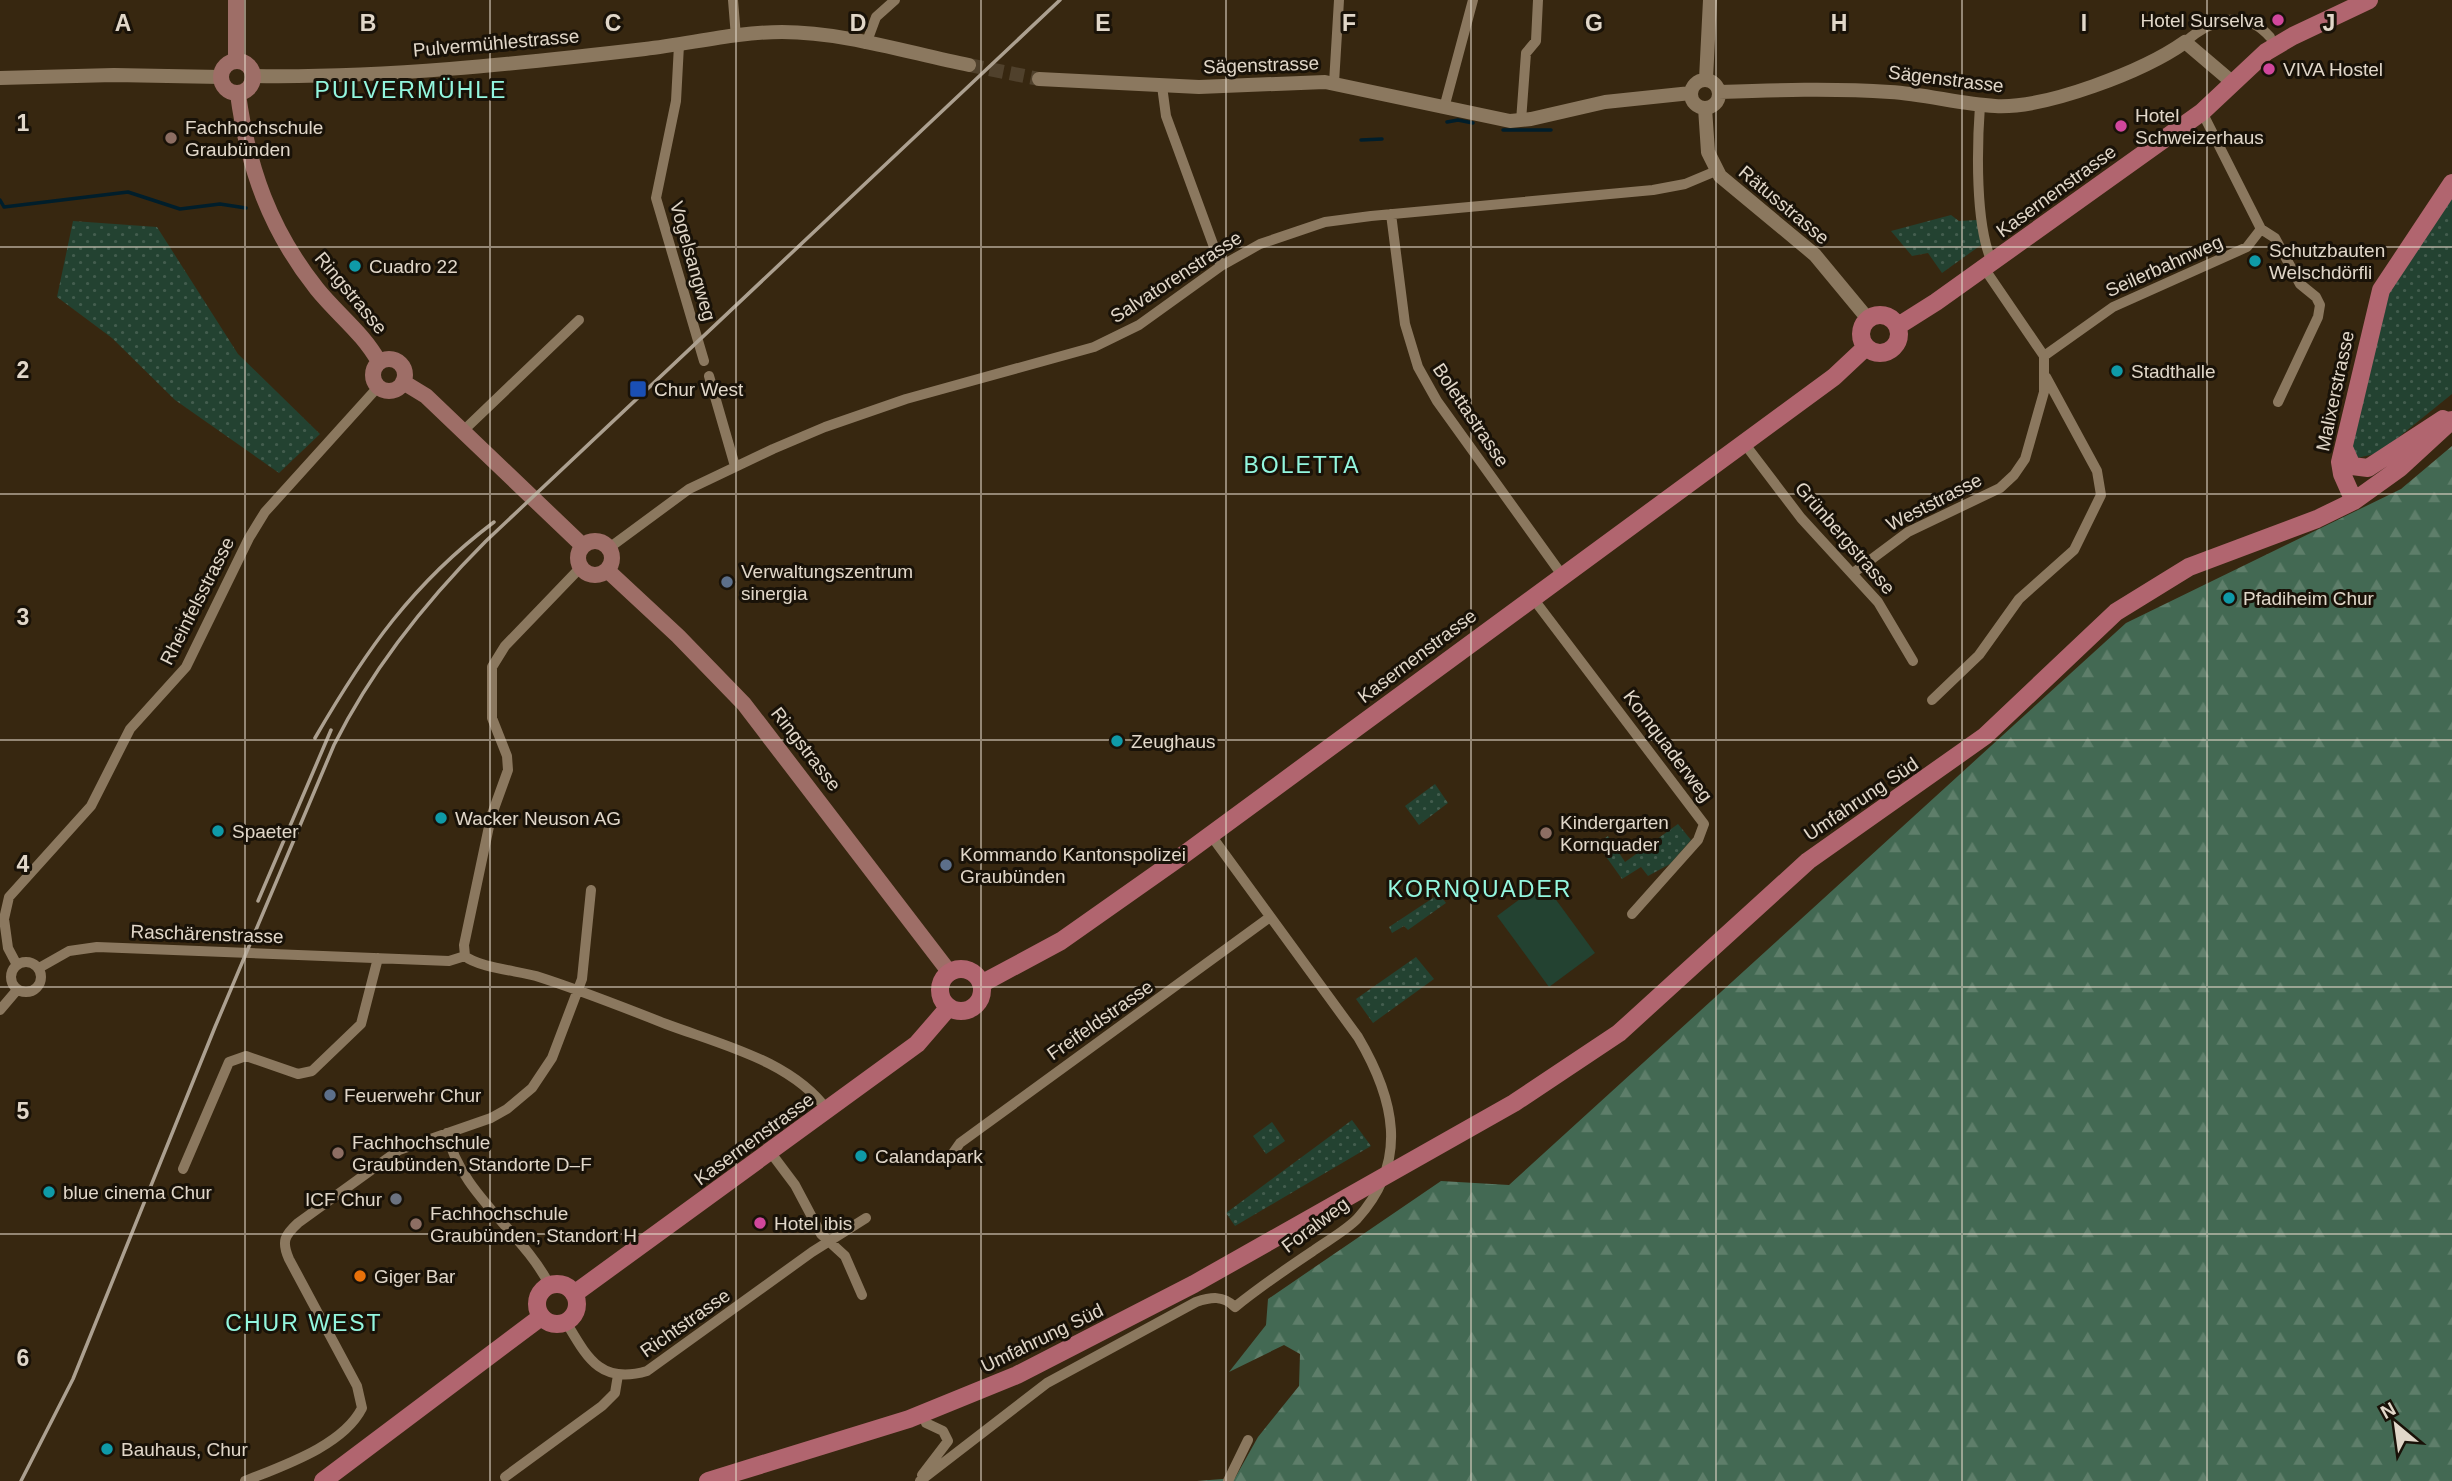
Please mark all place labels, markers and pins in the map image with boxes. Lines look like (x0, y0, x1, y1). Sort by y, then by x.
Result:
place label: Hotel Surselva (2140, 10, 2264, 31)
marker: Hotel Surselva (2270, 12, 2286, 28)
place label: VIVA Hostel (2283, 59, 2383, 80)
marker: VIVA Hostel (2261, 61, 2277, 77)
place label: Hotel Schweizerhaus (2135, 105, 2264, 148)
place label: Fachhochschule Graubünden (185, 117, 323, 160)
marker: Hotel Schweizerhaus (2113, 118, 2129, 134)
marker: Fachhochschule Graubünden (163, 130, 179, 146)
place label: Schutzbauten Welschdörfli (2269, 240, 2385, 283)
marker: Schutzbauten Welschdörfli (2247, 253, 2263, 269)
place label: Cuadro 22 (369, 256, 458, 277)
marker: Cuadro 22 (347, 258, 363, 274)
place label: Stadthalle (2131, 361, 2216, 382)
marker: Stadthalle (2109, 363, 2125, 379)
marker: Chur West (628, 379, 648, 399)
place label: Chur West (654, 379, 744, 400)
place label: Verwaltungszentrum sinergia (741, 561, 913, 604)
marker: Verwaltungszentrum sinergia (719, 574, 735, 590)
place label: Pfadiheim Chur (2243, 588, 2375, 609)
marker: Pfadiheim Chur (2221, 590, 2237, 606)
place label: Zeughaus (1131, 731, 1216, 752)
marker: Zeughaus (1109, 733, 1125, 749)
place label: Wacker Neuson AG (455, 808, 621, 829)
marker: Wacker Neuson AG (433, 810, 449, 826)
place label: Kindergarten Kornquader (1560, 812, 1669, 855)
place label: Spaeter (232, 821, 299, 842)
marker: Spaeter (210, 823, 226, 839)
marker: Kindergarten Kornquader (1538, 825, 1554, 841)
place label: Kommando Kantonspolizei Graubünden (960, 844, 1186, 887)
marker: Kommando Kantonspolizei Graubünden (938, 857, 954, 873)
place label: Feuerwehr Chur (344, 1085, 482, 1106)
marker: Feuerwehr Chur (322, 1087, 338, 1103)
place label: Fachhochschule Graubünden, Standorte D–F (352, 1132, 592, 1175)
marker: Fachhochschule Graubünden, Standorte D–F (330, 1145, 346, 1161)
place label: Calandapark (875, 1146, 983, 1167)
marker: Calandapark (853, 1148, 869, 1164)
place label: blue cinema Chur (63, 1182, 213, 1203)
marker: blue cinema Chur (41, 1184, 57, 1200)
place label: ICF Chur (305, 1189, 383, 1210)
marker: ICF Chur (388, 1191, 404, 1207)
place label: Fachhochschule Graubünden, Standort H (430, 1203, 637, 1246)
place label: Hotel ibis (774, 1213, 852, 1234)
marker: Hotel ibis (752, 1215, 768, 1231)
marker: Fachhochschule Graubünden, Standort H (408, 1216, 424, 1232)
place label: Giger Bar (374, 1266, 456, 1287)
marker: Giger Bar (352, 1268, 368, 1284)
place label: Bauhaus, Chur (121, 1439, 248, 1460)
marker: Bauhaus, Chur (99, 1441, 115, 1457)

